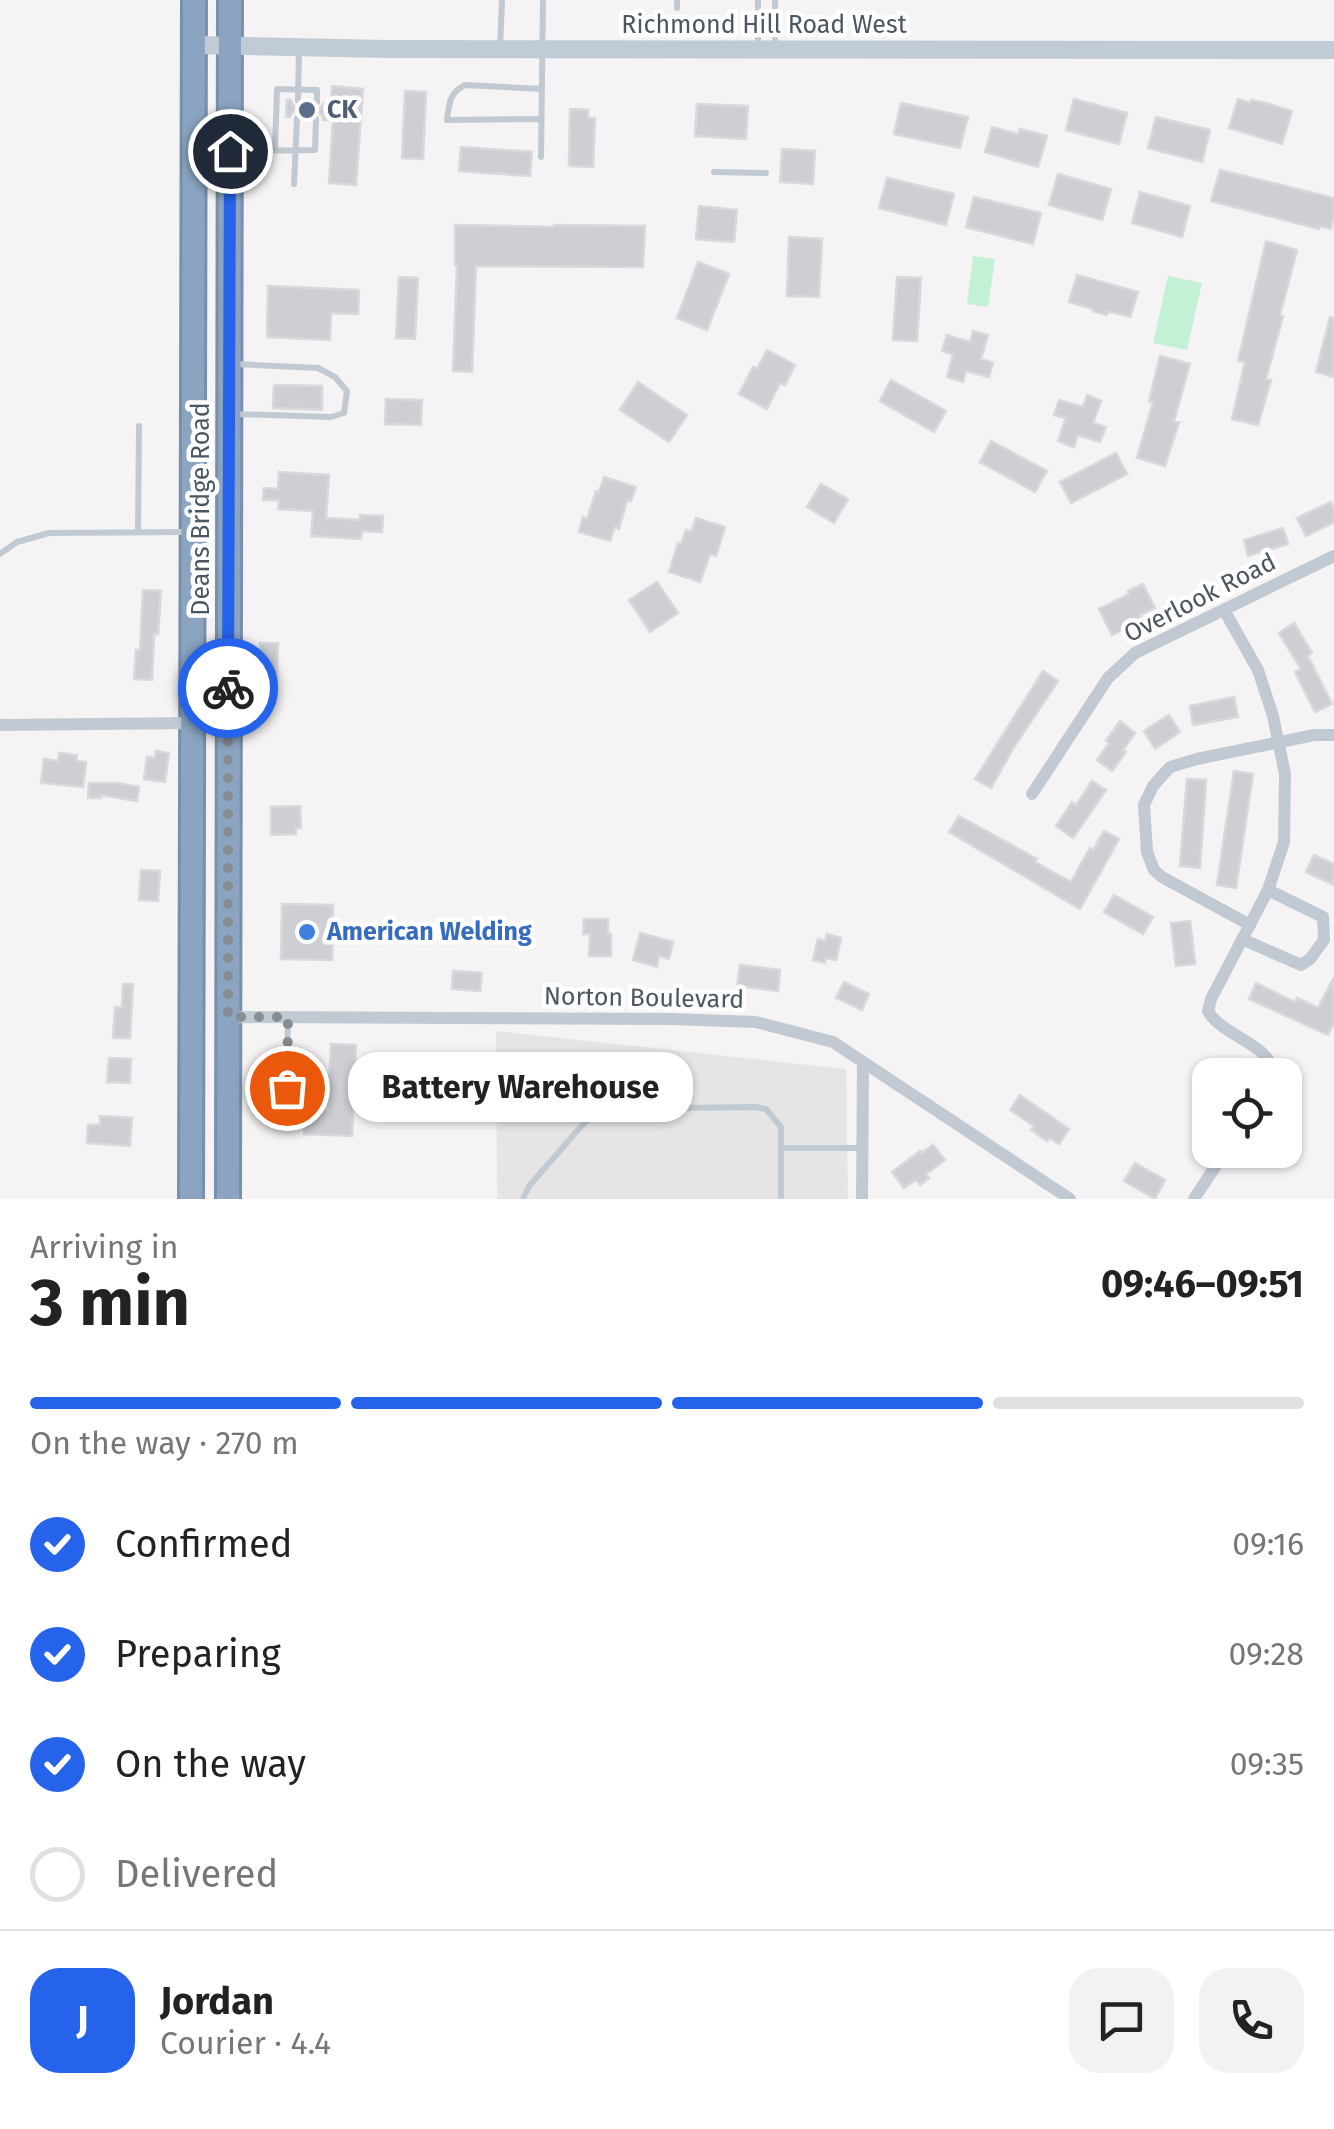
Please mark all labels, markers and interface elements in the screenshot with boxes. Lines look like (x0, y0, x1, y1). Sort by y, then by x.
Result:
street label: Richmond Hill Road West (621, 10, 908, 40)
place label: CK (327, 95, 358, 125)
marker: CK (296, 99, 318, 121)
pin (188, 109, 273, 194)
icon: home (203, 124, 258, 179)
street label: Deans Bridge Road (186, 402, 216, 616)
street label: Overlook Road (1119, 547, 1281, 649)
courier (178, 638, 278, 738)
icon: bike (201, 661, 256, 716)
place label: American Welding (326, 917, 532, 947)
marker: American Welding (296, 921, 318, 943)
street label: Norton Boulevard (544, 981, 744, 1015)
pin (245, 1046, 330, 1131)
callout: Battery Warehouse (347, 1053, 692, 1123)
map controls (1192, 1058, 1302, 1168)
button: locate (1192, 1058, 1302, 1168)
icon: bag (260, 1061, 315, 1116)
text: Battery Warehouse (382, 1068, 659, 1106)
text: Arriving in (30, 1228, 178, 1266)
text: 09:46–09:51 (1101, 1261, 1304, 1307)
text: 3 min (30, 1264, 190, 1342)
text: On the way · 270 m (30, 1424, 299, 1462)
icon: check (30, 1517, 85, 1572)
text: Confirmed (115, 1521, 293, 1567)
text: 09:16 (1232, 1525, 1304, 1563)
icon: check (30, 1627, 85, 1682)
text: Preparing (115, 1631, 281, 1677)
text: 09:28 (1229, 1635, 1304, 1673)
icon: check (30, 1737, 85, 1792)
text: On the way (115, 1741, 306, 1787)
text: 09:35 (1230, 1745, 1304, 1783)
text: Delivered (115, 1851, 278, 1897)
button: chat (1069, 1968, 1174, 2073)
button: phone (1199, 1968, 1304, 2073)
text: Jordan (160, 1978, 274, 2024)
text: J (76, 1997, 89, 2043)
text: Courier · 4.4 (160, 2024, 331, 2062)

